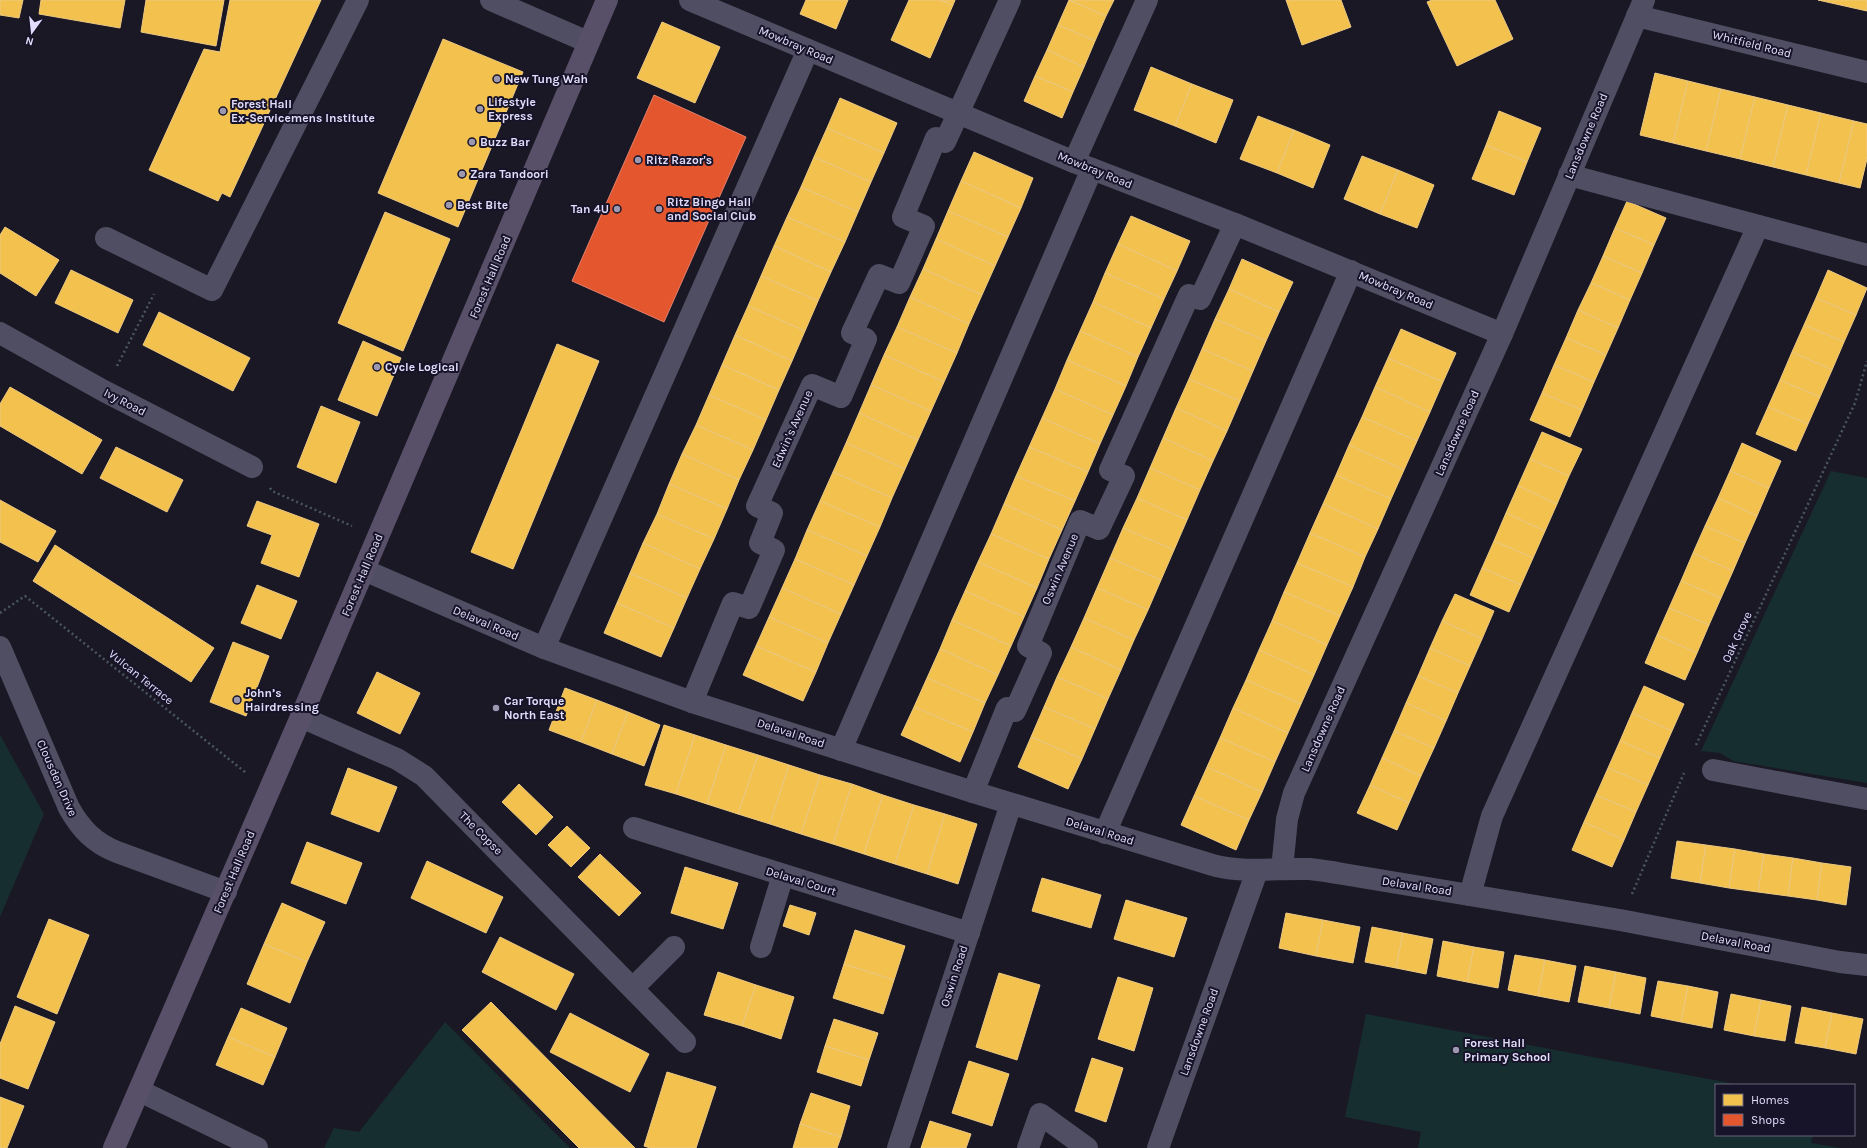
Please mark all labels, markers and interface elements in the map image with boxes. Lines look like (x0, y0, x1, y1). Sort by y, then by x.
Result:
north arrow (12, 12, 52, 52)
street label: Mowbray Road (757, 23, 835, 67)
street label: Whitfield Road (1711, 27, 1793, 61)
text: N (24, 34, 35, 48)
place label: New Tung Wah (505, 72, 588, 86)
marker: New Tung Wah (492, 74, 502, 84)
street label: Lansdowne Road (1562, 91, 1610, 181)
place label: Lifestyle Express (488, 95, 536, 123)
place label: Forest Hall Ex-Servicemens Institute (231, 97, 375, 125)
marker: Lifestyle Express (475, 104, 485, 114)
marker: Forest Hall Ex-Servicemens Institute (218, 106, 228, 116)
place label: Buzz Bar (480, 135, 530, 149)
marker: Buzz Bar (467, 137, 477, 147)
street label: Mowbray Road (1056, 149, 1134, 191)
place label: Ritz Razor's (646, 153, 712, 167)
marker: Ritz Razor's (633, 155, 643, 165)
place label: Zara Tandoori (470, 167, 549, 181)
marker: Zara Tandoori (457, 169, 467, 179)
place label: Ritz Bingo Hall and Social Club (667, 195, 757, 223)
place label: Best Bite (457, 198, 508, 212)
marker: Best Bite (444, 200, 454, 210)
place label: Tan 4U (571, 202, 609, 216)
marker: Tan 4U (612, 204, 622, 214)
marker: Ritz Bingo Hall and Social Club (654, 204, 664, 214)
street label: Forest Hall Road (466, 234, 514, 320)
street label: Mowbray Road (1357, 268, 1435, 312)
place label: Cycle Logical (385, 360, 459, 374)
marker: Cycle Logical (372, 362, 382, 372)
street label: Ivy Road (102, 385, 148, 419)
street label: Edwin's Avenue (769, 388, 815, 470)
street label: Lansdowne Road (1432, 388, 1482, 478)
street label: Oswin Avenue (1039, 531, 1081, 607)
street label: Forest Hall Road (338, 532, 386, 618)
street label: Delaval Road (451, 603, 521, 643)
street label: Oak Grove (1719, 609, 1755, 665)
street label: Vulcan Terrace (106, 647, 176, 707)
street label: Lansdowne Road (1298, 684, 1348, 774)
place label: John’s Hairdressing (245, 686, 319, 714)
place label: Car Torque North East (504, 694, 565, 722)
marker: John’s Hairdressing (232, 695, 242, 705)
marker: Car Torque North East (491, 703, 501, 713)
street label: Delaval Road (755, 715, 827, 751)
street label: Clousden Drive (34, 738, 80, 818)
street label: The Copse (456, 808, 506, 858)
street label: Delaval Road (1064, 814, 1136, 848)
street label: Forest Hall Road (210, 829, 258, 915)
street label: Delaval Court (764, 864, 838, 898)
street label: Delaval Road (1381, 874, 1453, 898)
street label: Delaval Road (1700, 928, 1772, 956)
street label: Oswin Road (937, 943, 971, 1009)
street label: Lansdowne Road (1177, 986, 1221, 1078)
place label: Forest Hall Primary School (1464, 1036, 1551, 1064)
marker: Forest Hall Primary School (1451, 1045, 1461, 1055)
legend (1715, 1084, 1855, 1136)
text: Homes (1751, 1093, 1789, 1107)
text: Shops (1751, 1113, 1785, 1127)

